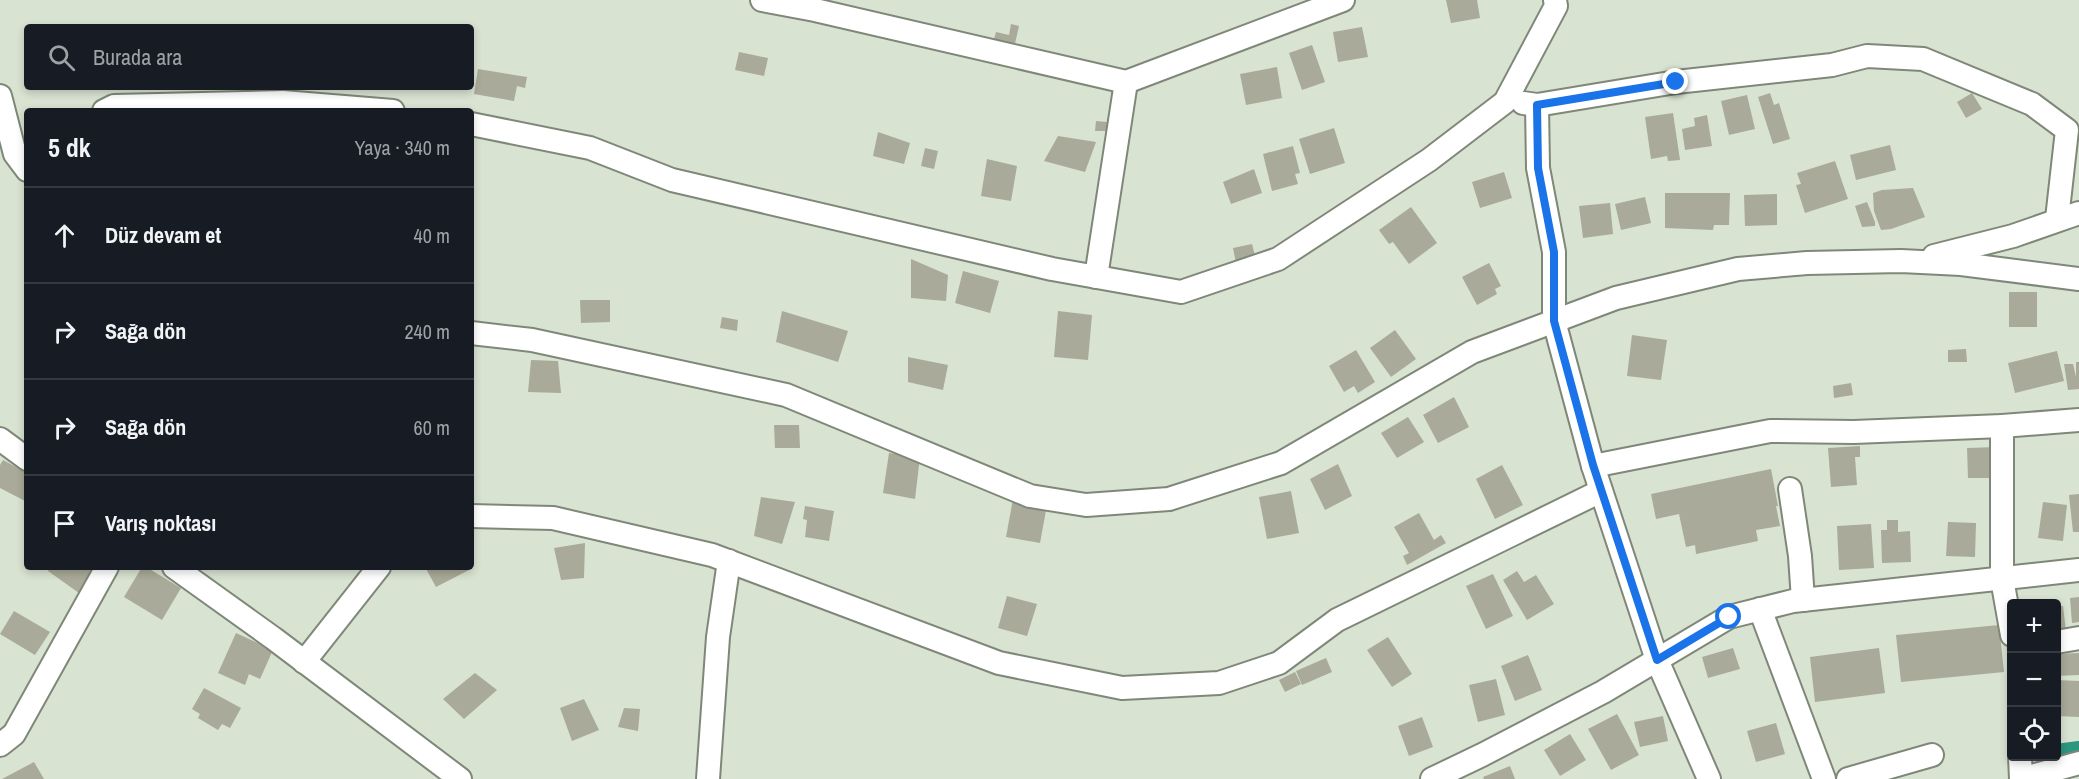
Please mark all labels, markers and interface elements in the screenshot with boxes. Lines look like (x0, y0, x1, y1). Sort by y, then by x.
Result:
search box (24, 24, 474, 90)
icon: search (45, 41, 78, 74)
text: Burada ara (93, 42, 182, 72)
route end (1662, 68, 1688, 94)
text: 5 dk (48, 130, 91, 165)
text: Yaya · 340 m (355, 134, 450, 161)
icon: ahead (48, 219, 81, 252)
text: Düz devam et (105, 220, 221, 250)
text: 40 m (414, 222, 450, 249)
icon: right (48, 315, 81, 348)
text: Sağa dön (105, 316, 186, 346)
text: 240 m (404, 318, 450, 345)
icon: right (48, 411, 81, 444)
text: Sağa dön (105, 412, 186, 442)
text: 60 m (414, 414, 450, 441)
icon: arrive (48, 507, 81, 540)
text: Varış noktası (105, 508, 216, 538)
map controls (2007, 599, 2061, 761)
button: + (2007, 599, 2061, 653)
route start (1715, 603, 1741, 629)
button: − (2007, 653, 2061, 707)
button: locate (2007, 707, 2061, 761)

